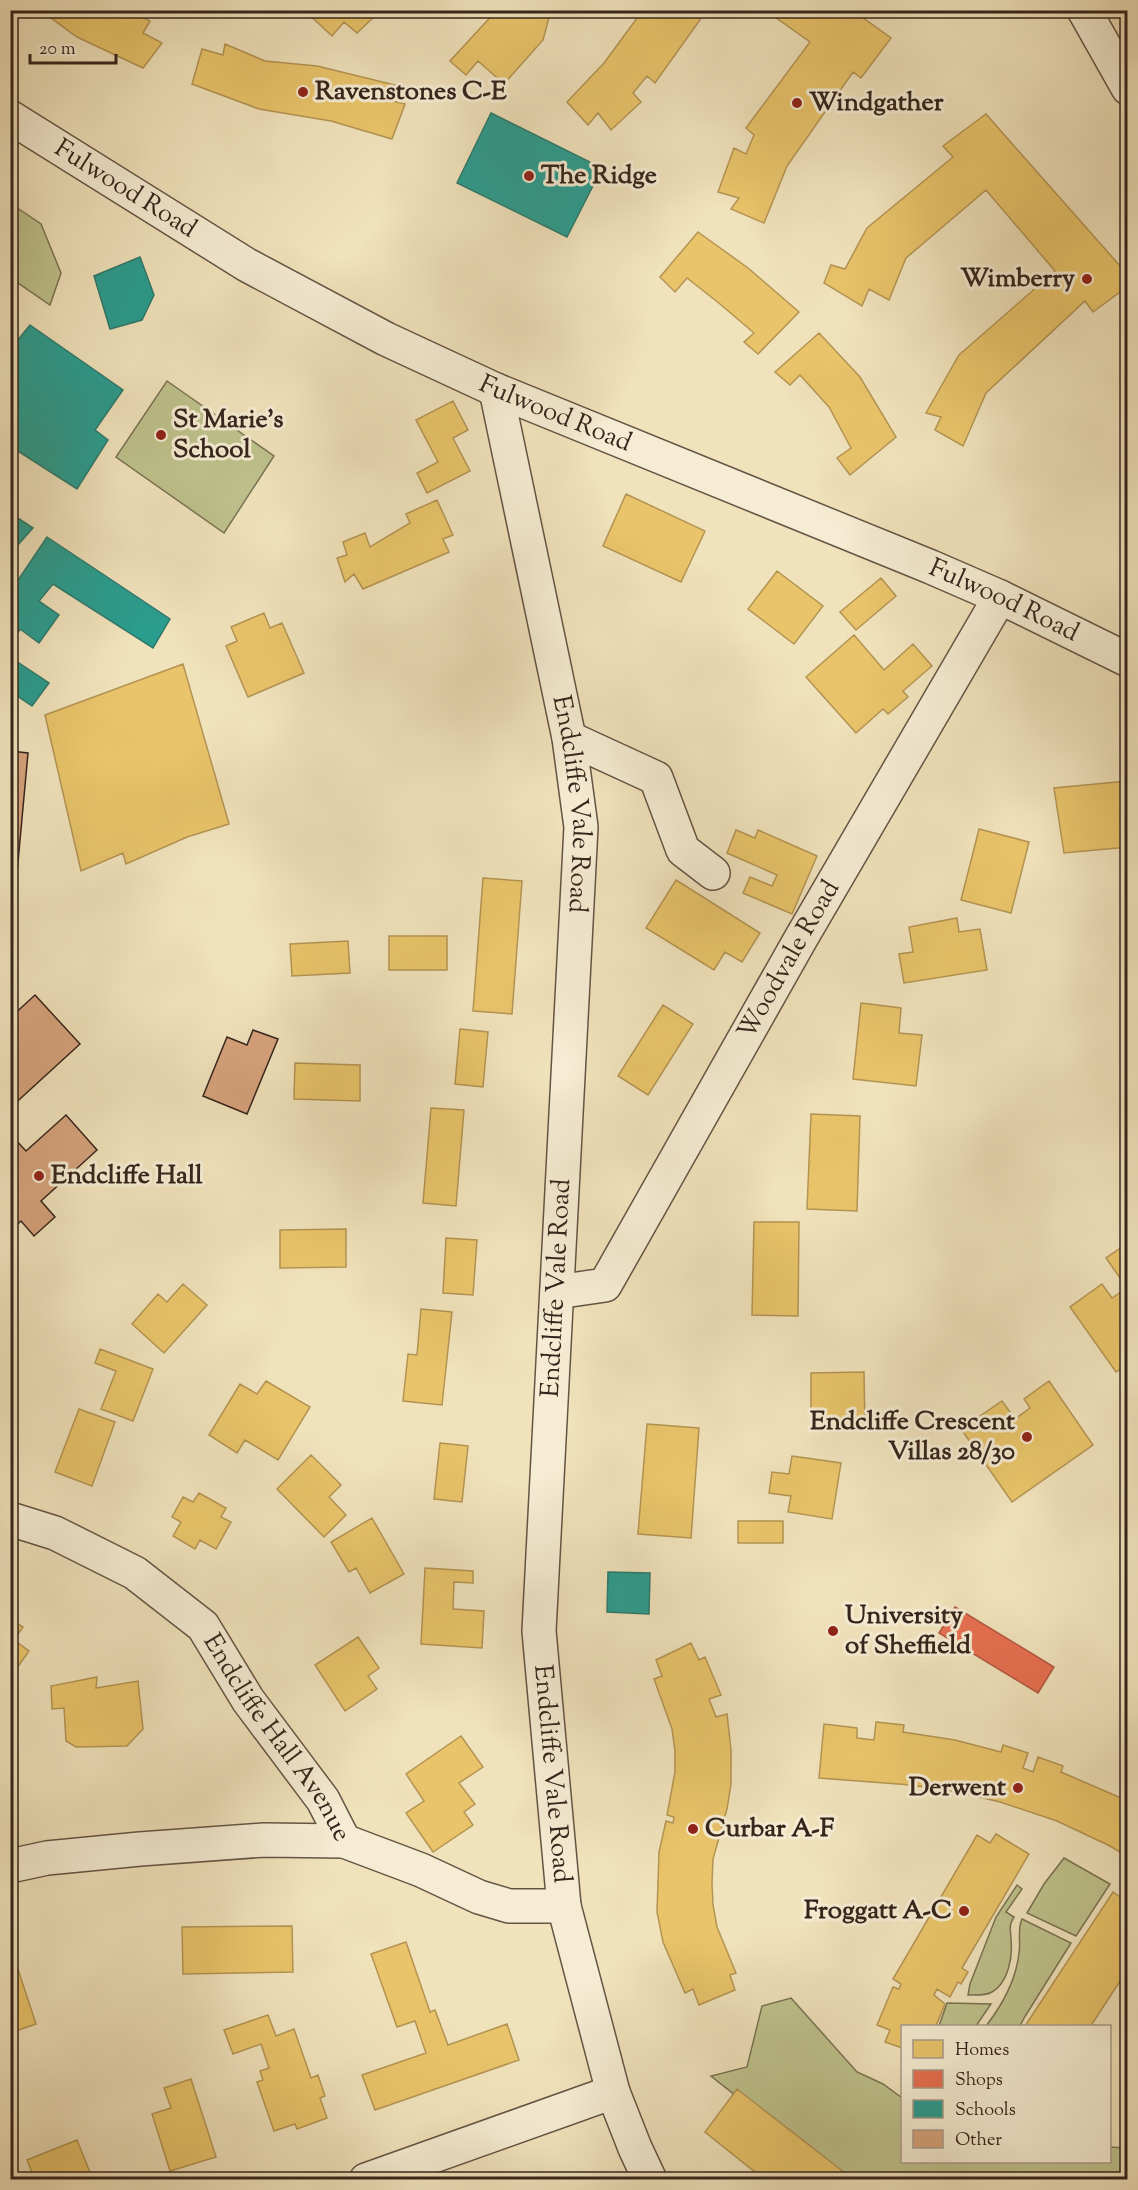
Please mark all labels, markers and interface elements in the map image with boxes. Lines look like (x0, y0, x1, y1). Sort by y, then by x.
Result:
scale bar (30, 27, 116, 65)
text: 20 m (39, 37, 76, 63)
place label: Ravenstones C-E (315, 74, 507, 111)
marker: Ravenstones C-E (296, 85, 310, 99)
place label: Windgather (809, 85, 944, 122)
marker: Windgather (790, 96, 804, 110)
street label: Fulwood Road (47, 130, 204, 248)
place label: The Ridge (541, 158, 657, 195)
marker: The Ridge (522, 169, 536, 183)
place label: Wimberry (960, 261, 1075, 298)
marker: Wimberry (1080, 272, 1094, 286)
street label: Fulwood Road (473, 366, 637, 462)
place label: St Marie's School (173, 402, 283, 469)
marker: St Marie's School (154, 428, 168, 442)
street label: Fulwood Road (923, 550, 1086, 652)
street label: Endcliffe Vale Road (542, 692, 600, 914)
street label: Woodvale Road (729, 873, 849, 1046)
place label: Endcliffe Hall (51, 1158, 203, 1195)
marker: Endcliffe Hall (32, 1169, 46, 1183)
street label: Endcliffe Vale Road (533, 1177, 581, 1398)
place label: Endcliffe Crescent Villas 28/30 (810, 1404, 1015, 1471)
marker: Endcliffe Crescent Villas 28/30 (1020, 1430, 1034, 1444)
place label: University of Sheffield (845, 1598, 971, 1665)
marker: University of Sheffield (826, 1624, 840, 1638)
street label: Endcliffe Hall Avenue (194, 1627, 360, 1848)
street label: Endcliffe Vale Road (524, 1663, 580, 1885)
place label: Derwent (909, 1770, 1006, 1807)
marker: Derwent (1011, 1781, 1025, 1795)
place label: Curbar A-F (705, 1811, 835, 1848)
marker: Curbar A-F (686, 1822, 700, 1836)
place label: Froggatt A-C (804, 1893, 952, 1930)
marker: Froggatt A-C (957, 1904, 971, 1918)
legend (901, 2025, 1111, 2163)
text: Homes (955, 2038, 1009, 2064)
text: Shops (955, 2068, 1003, 2094)
text: Schools (955, 2098, 1016, 2124)
text: Other (955, 2128, 1002, 2154)

